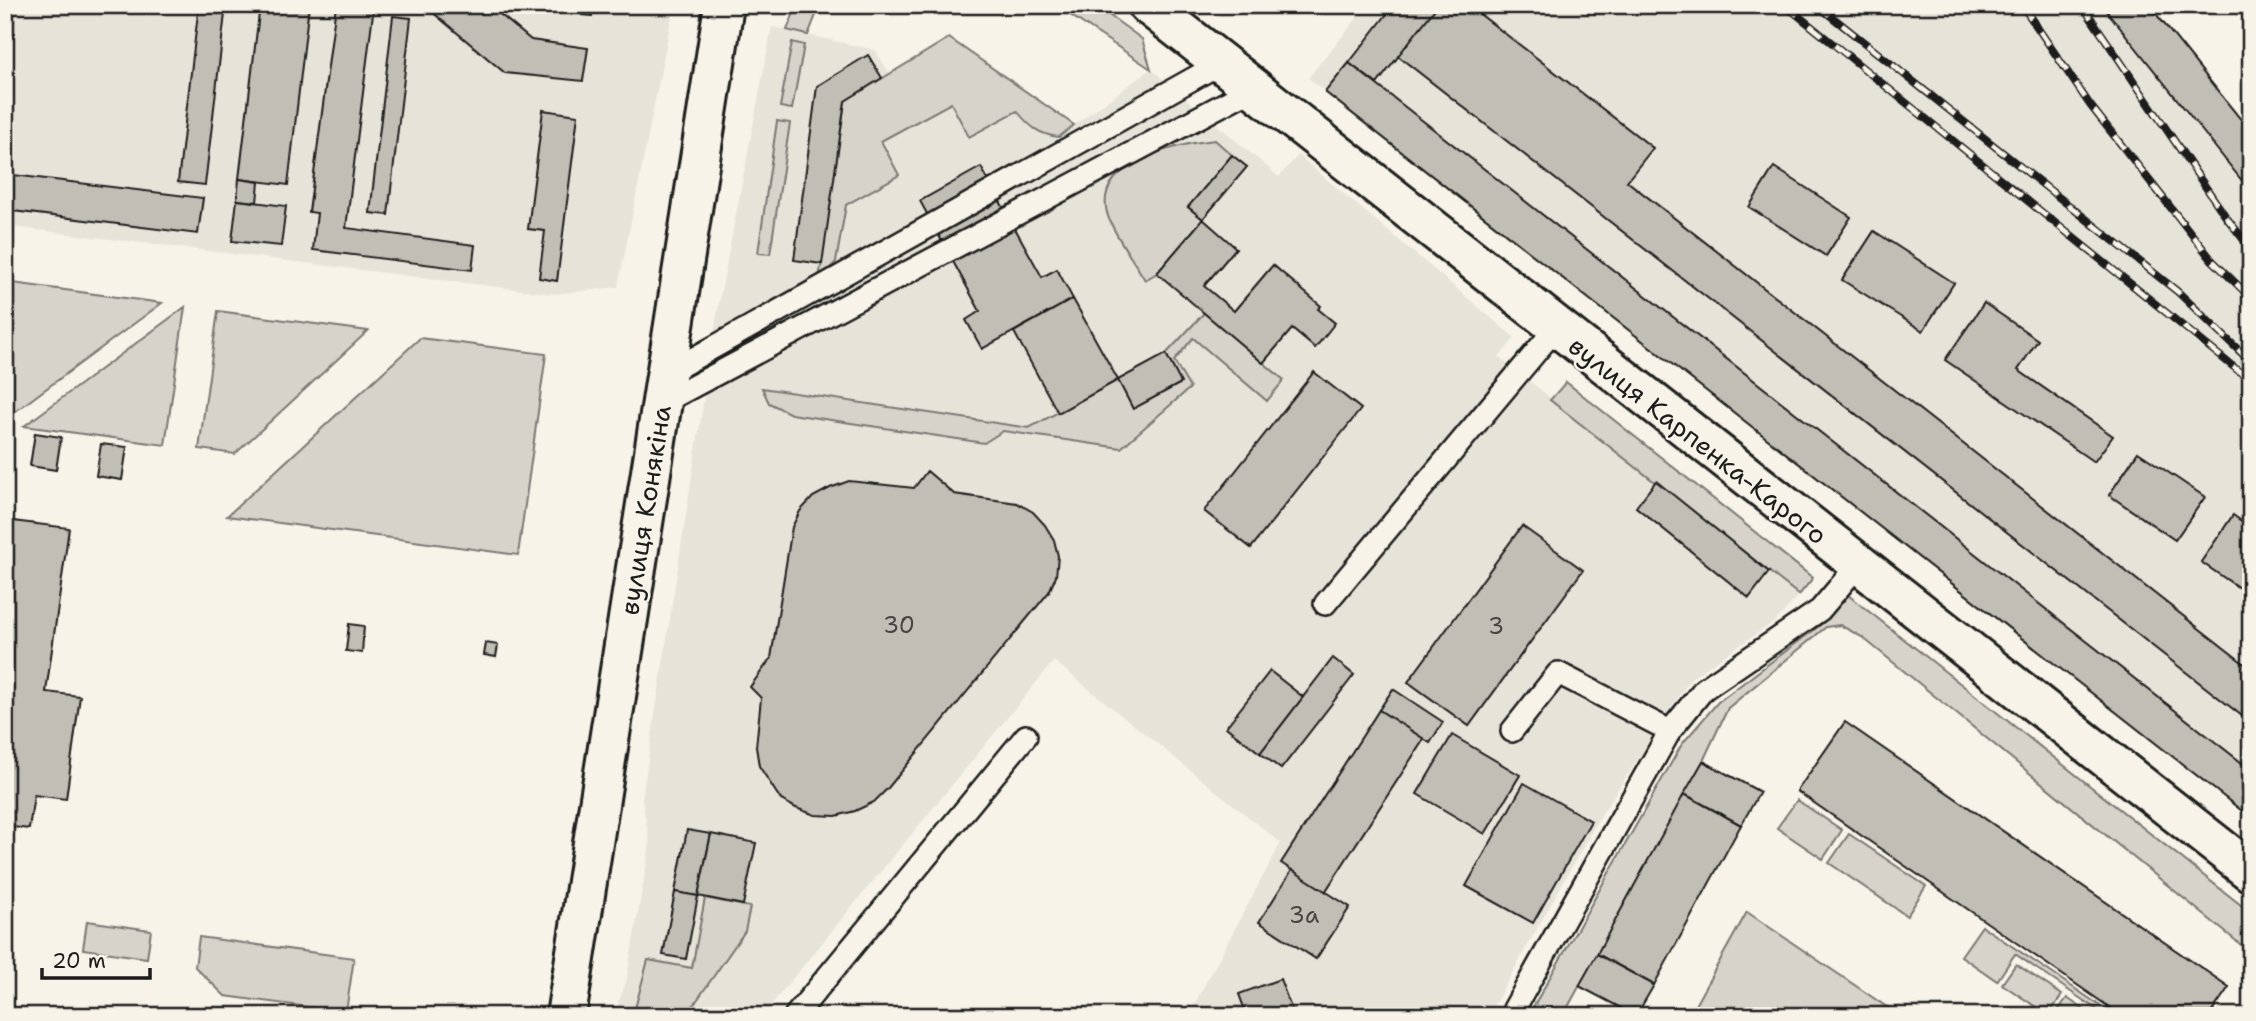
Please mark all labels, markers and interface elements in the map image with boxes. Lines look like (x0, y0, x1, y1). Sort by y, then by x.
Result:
street label: вулиця Карпенка-Карого (1561, 328, 1835, 552)
street label: вулиця Конякіна (611, 403, 679, 617)
house number: 30 (883, 610, 915, 640)
house number: 3 (1488, 611, 1504, 641)
house number: 3а (1289, 900, 1319, 930)
scale bar (42, 937, 150, 981)
text: 20 m (52, 947, 106, 975)

